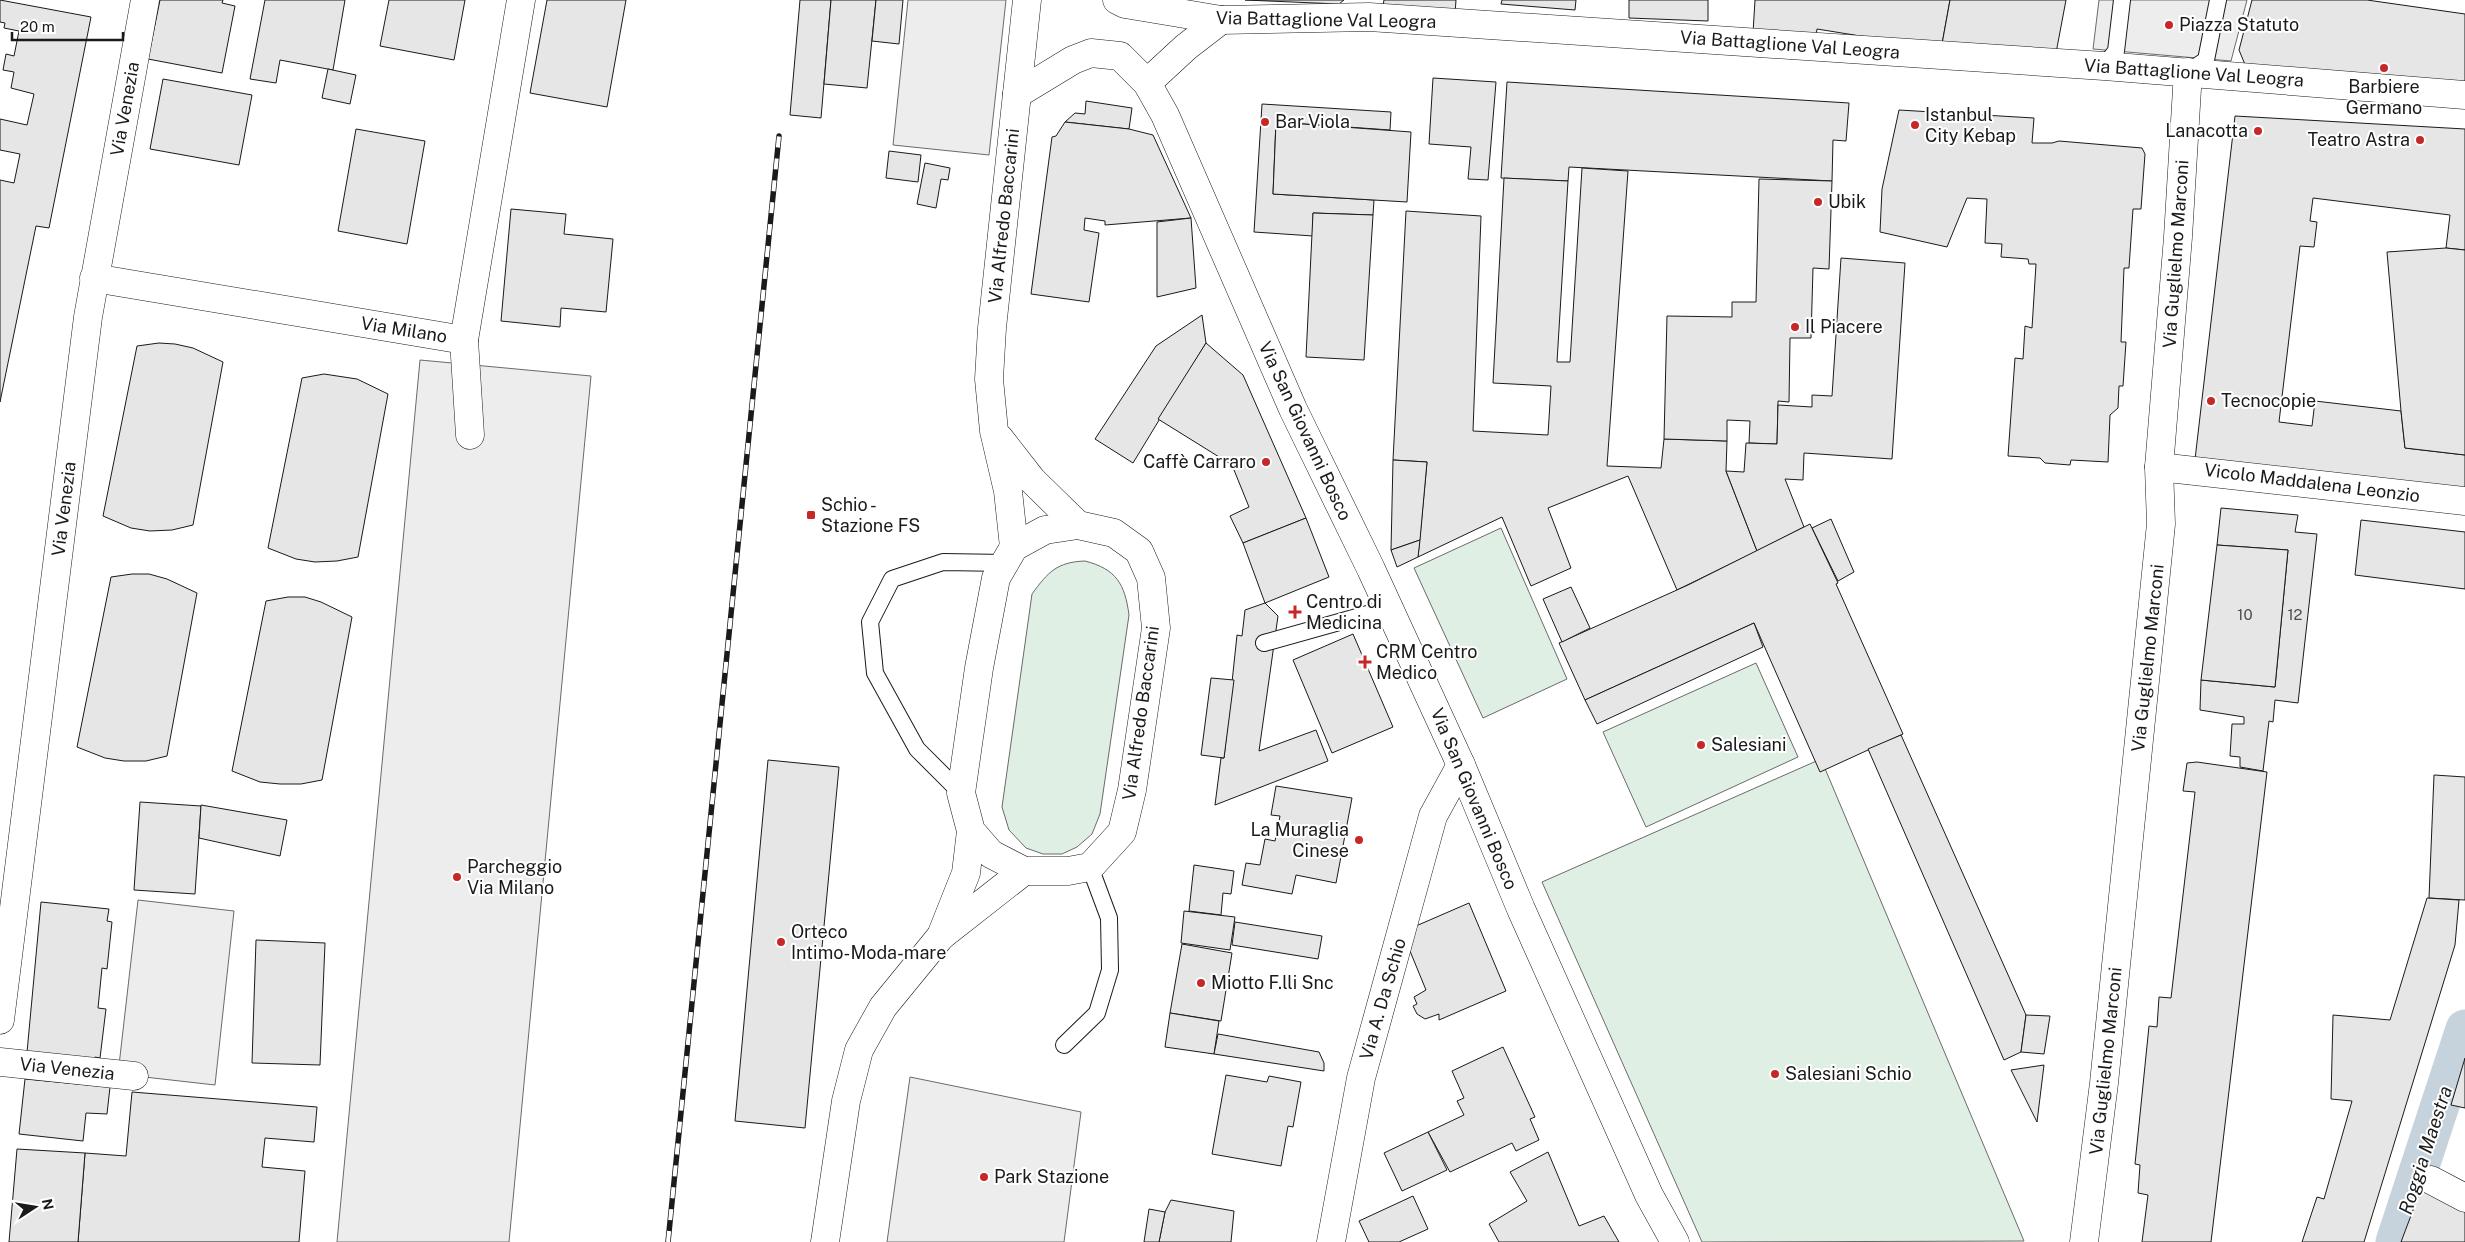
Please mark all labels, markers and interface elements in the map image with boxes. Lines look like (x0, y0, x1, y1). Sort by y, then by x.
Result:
street label: Via Battaglione Val Leogra (1216, 7, 1436, 32)
scale bar (12, 10, 124, 42)
place label: Piazza Statuto (2179, 14, 2299, 35)
text: 20 m (20, 18, 55, 35)
marker: Piazza Statuto (2163, 19, 2175, 31)
street label: Via Battaglione Val Leogra (1679, 26, 1901, 63)
street label: Via Battaglione Val Leogra (2083, 54, 2305, 91)
street label: Via Venezia (106, 60, 143, 158)
marker: Barbiere Germano (2378, 62, 2390, 74)
place label: Barbiere Germano (2346, 76, 2422, 118)
place label: Istanbul City Kebap (1925, 104, 2016, 146)
place label: Bar Viola (1275, 111, 1350, 132)
marker: Bar Viola (1259, 116, 1271, 128)
marker: Istanbul City Kebap (1909, 119, 1921, 131)
place label: Lanacotta (2165, 120, 2248, 141)
marker: Lanacotta (2252, 125, 2264, 137)
street label: Via Alfredo Baccarini (984, 127, 1023, 305)
place label: Teatro Astra (2308, 129, 2410, 150)
marker: Teatro Astra (2414, 134, 2426, 146)
street label: Via Guglielmo Marconi (2158, 159, 2193, 349)
place label: Ubik (1828, 191, 1866, 212)
marker: Ubik (1812, 196, 1824, 208)
street label: Via Milano (359, 312, 449, 347)
place label: Il Piacere (1805, 316, 1883, 337)
marker: Il Piacere (1789, 321, 1801, 333)
street label: Via San Giovanni Bosco (1255, 338, 1356, 524)
place label: Tecnocopie (2221, 390, 2316, 411)
marker: Tecnocopie (2205, 395, 2217, 407)
place label: Caffè Carraro (1143, 451, 1256, 472)
marker: Caffè Carraro (1260, 456, 1272, 468)
street label: Vicolo Maddalena Leonzio (2203, 459, 2421, 506)
street label: Via Venezia (47, 460, 80, 558)
place label: Schio - Stazione FS (821, 494, 920, 536)
marker: Schio - Stazione FS (805, 509, 817, 521)
street label: Via Guglielmo Marconi (2127, 563, 2168, 753)
place label: Centro di Medicina (1306, 591, 1382, 633)
marker: Centro di Medicina (1288, 605, 1302, 619)
house number: 10 (2237, 606, 2253, 623)
house number: 12 (2287, 606, 2303, 623)
street label: Via Alfredo Baccarini (1118, 624, 1163, 801)
place label: CRM Centro Medico (1376, 641, 1478, 683)
marker: CRM Centro Medico (1358, 655, 1372, 669)
street label: Via San Giovanni Bosco (1427, 705, 1522, 893)
place label: Salesiani (1711, 734, 1786, 755)
marker: Salesiani (1695, 739, 1707, 751)
place label: La Muraglia Cinese (1250, 819, 1349, 861)
marker: La Muraglia Cinese (1353, 834, 1365, 846)
place label: Parcheggio Via Milano (467, 856, 562, 898)
marker: Parcheggio Via Milano (451, 871, 463, 883)
place label: Orteco Intimo-Moda-mare (791, 921, 946, 963)
marker: Orteco Intimo-Moda-mare (775, 936, 787, 948)
street label: Via A. Da Schio (1355, 936, 1410, 1062)
street label: Via Guglielmo Marconi (2085, 966, 2126, 1156)
place label: Miotto F.lli Snc (1211, 972, 1334, 993)
marker: Miotto F.lli Snc (1195, 977, 1207, 989)
street label: Via Venezia (19, 1053, 116, 1084)
place label: Salesiani Schio (1785, 1063, 1912, 1084)
marker: Salesiani Schio (1769, 1068, 1781, 1080)
water label: Roggia Maestra (2394, 1083, 2456, 1217)
place label: Park Stazione (994, 1166, 1109, 1187)
marker: Park Stazione (978, 1171, 990, 1183)
north arrow (10, 1182, 60, 1232)
text: N (39, 1197, 57, 1211)

